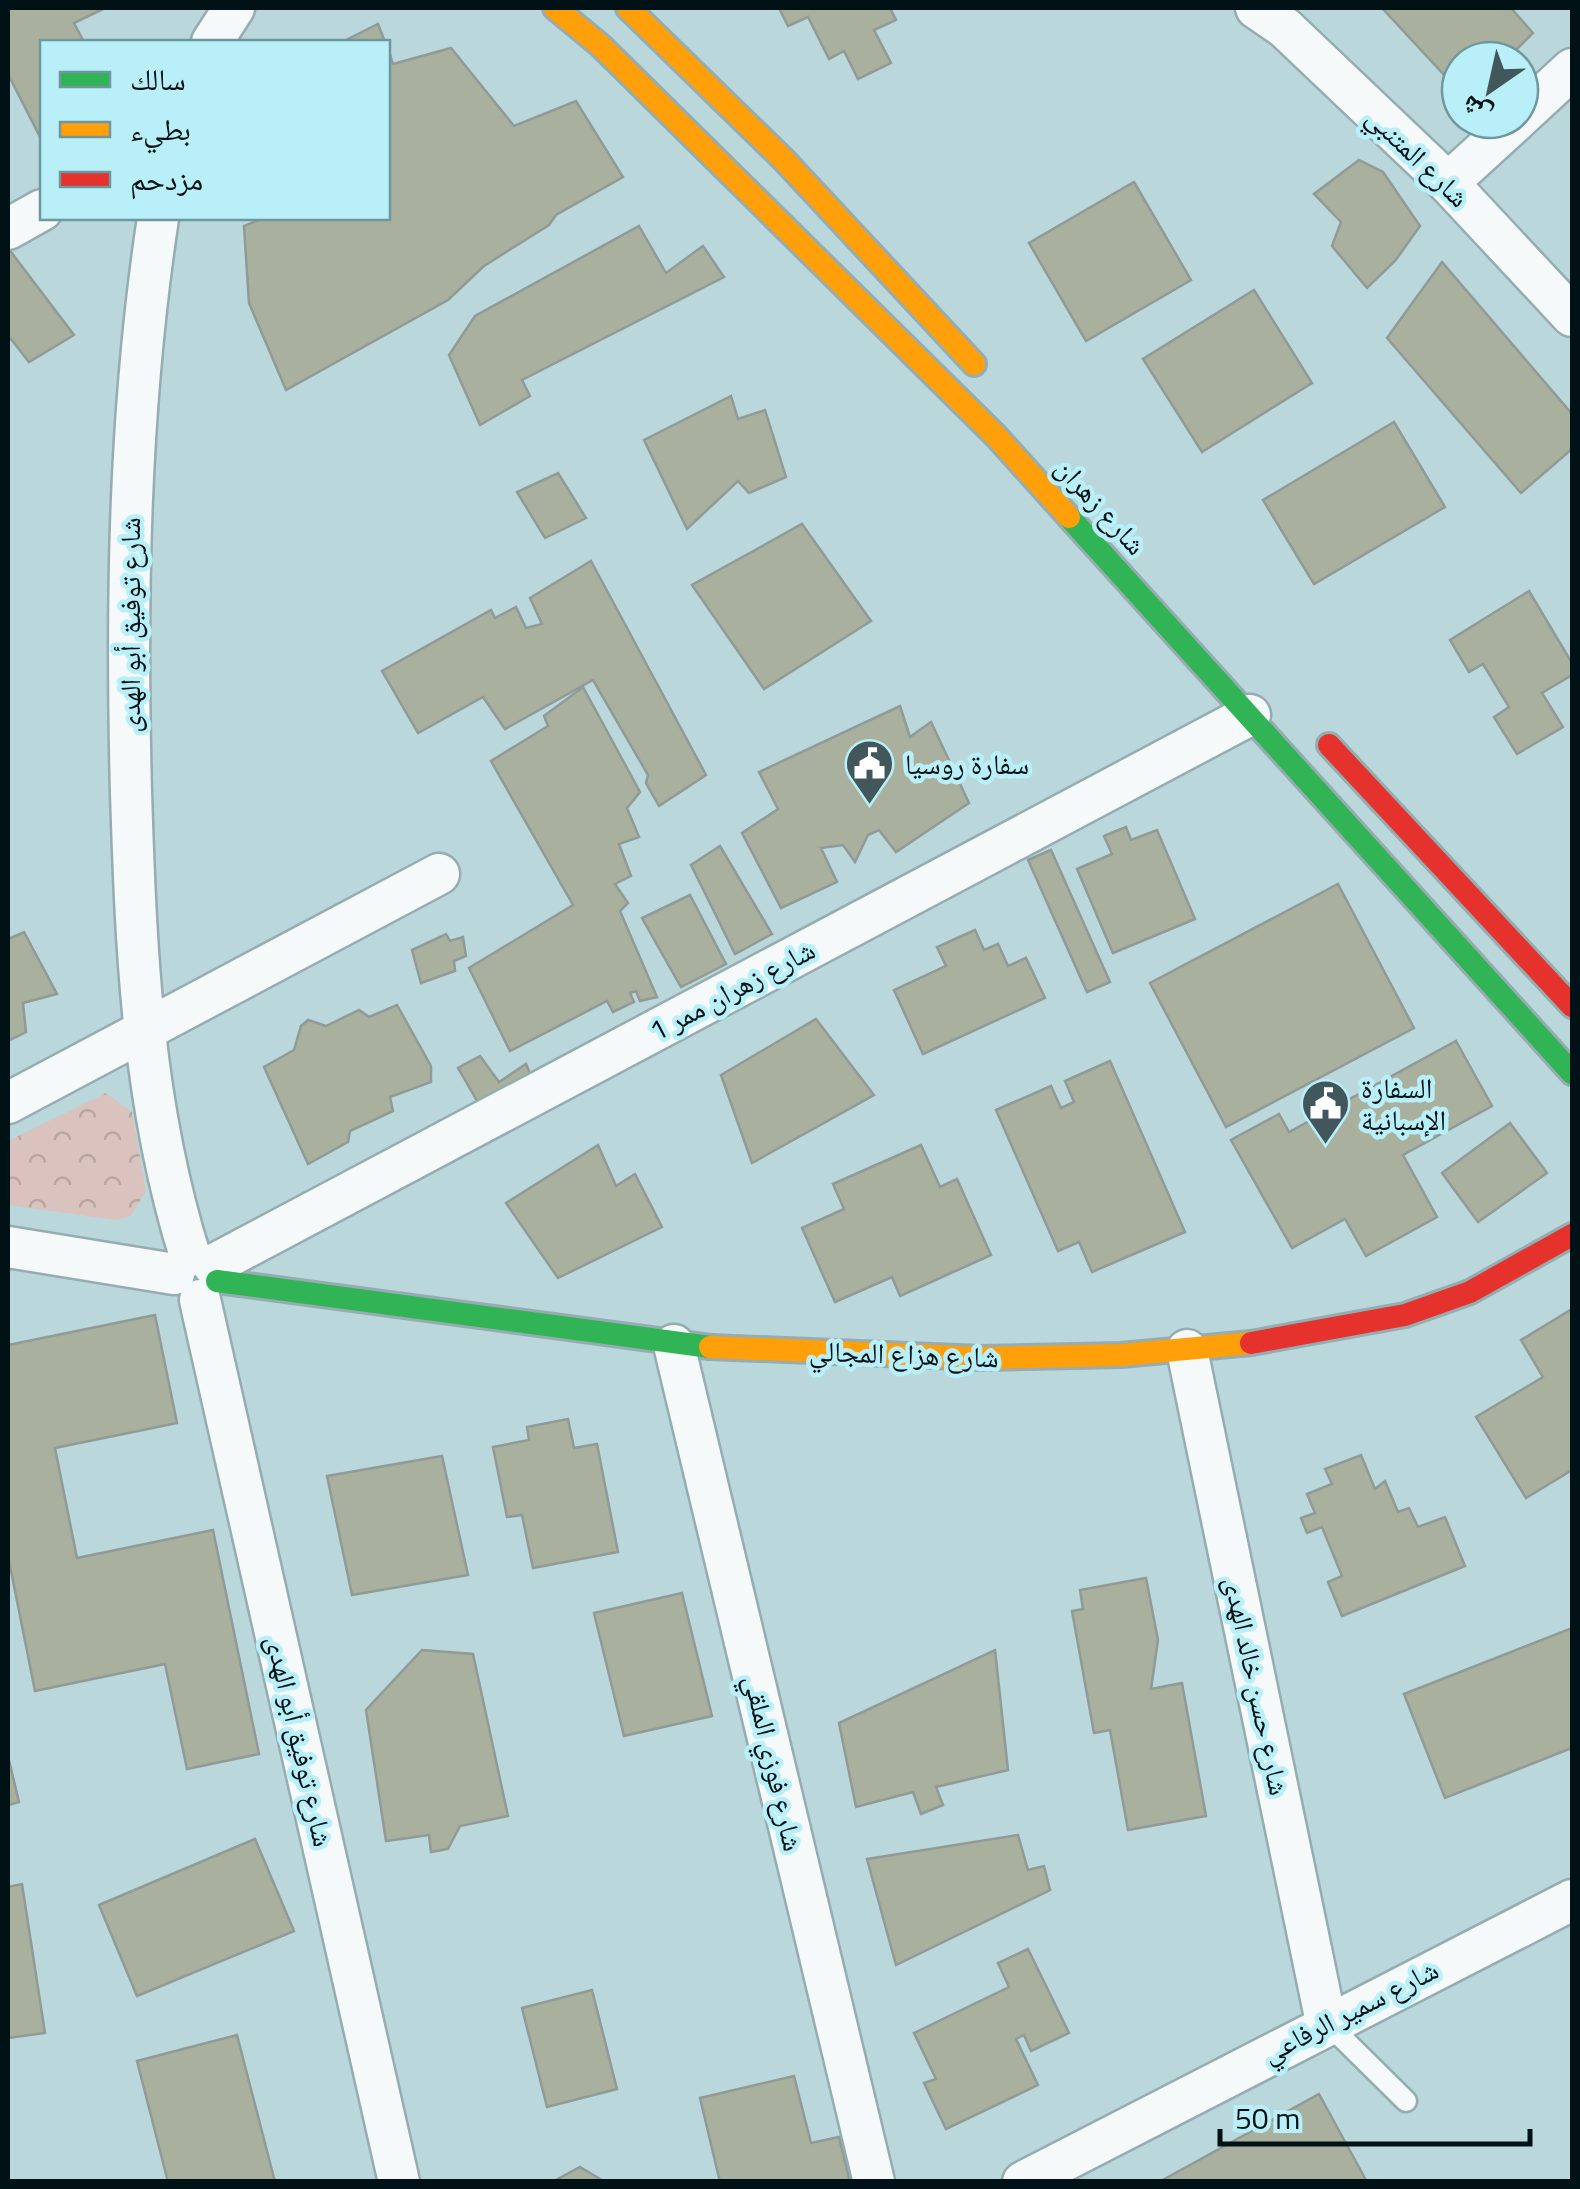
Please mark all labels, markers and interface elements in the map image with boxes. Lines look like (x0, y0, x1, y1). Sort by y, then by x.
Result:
legend (40, 40, 390, 220)
north arrow (1440, 40, 1540, 140)
text: سالك (130, 56, 186, 102)
street label: شارع المتنبي (1360, 100, 1476, 214)
text: بطيء (130, 106, 191, 154)
text: مزدحم (130, 156, 203, 202)
street label: شارع زهران (1046, 447, 1157, 564)
street label: شارع توفيق أبو الهدى (108, 517, 151, 733)
public building icon: سفارة روسيا (844, 738, 896, 806)
place label: سفارة روسيا (905, 742, 1029, 785)
street label: شارع زهران ممر 1 (641, 928, 822, 1051)
place label: السفارة الإسبانية (1361, 1066, 1446, 1141)
public building icon: السفارة الإسبانية (1300, 1078, 1352, 1146)
street label: شارع هزاع المجالي (808, 1329, 1000, 1380)
street label: شارع حسن خالد الهدى (1213, 1573, 1302, 1799)
street label: شارع توفيق أبو الهدى (255, 1631, 346, 1851)
street label: شارع فوزي الملقي (731, 1671, 816, 1856)
street label: شارع سمير الرفاعي (1254, 1948, 1447, 2075)
scale bar (1220, 2084, 1530, 2146)
text: 50 m (1235, 2095, 1300, 2141)

